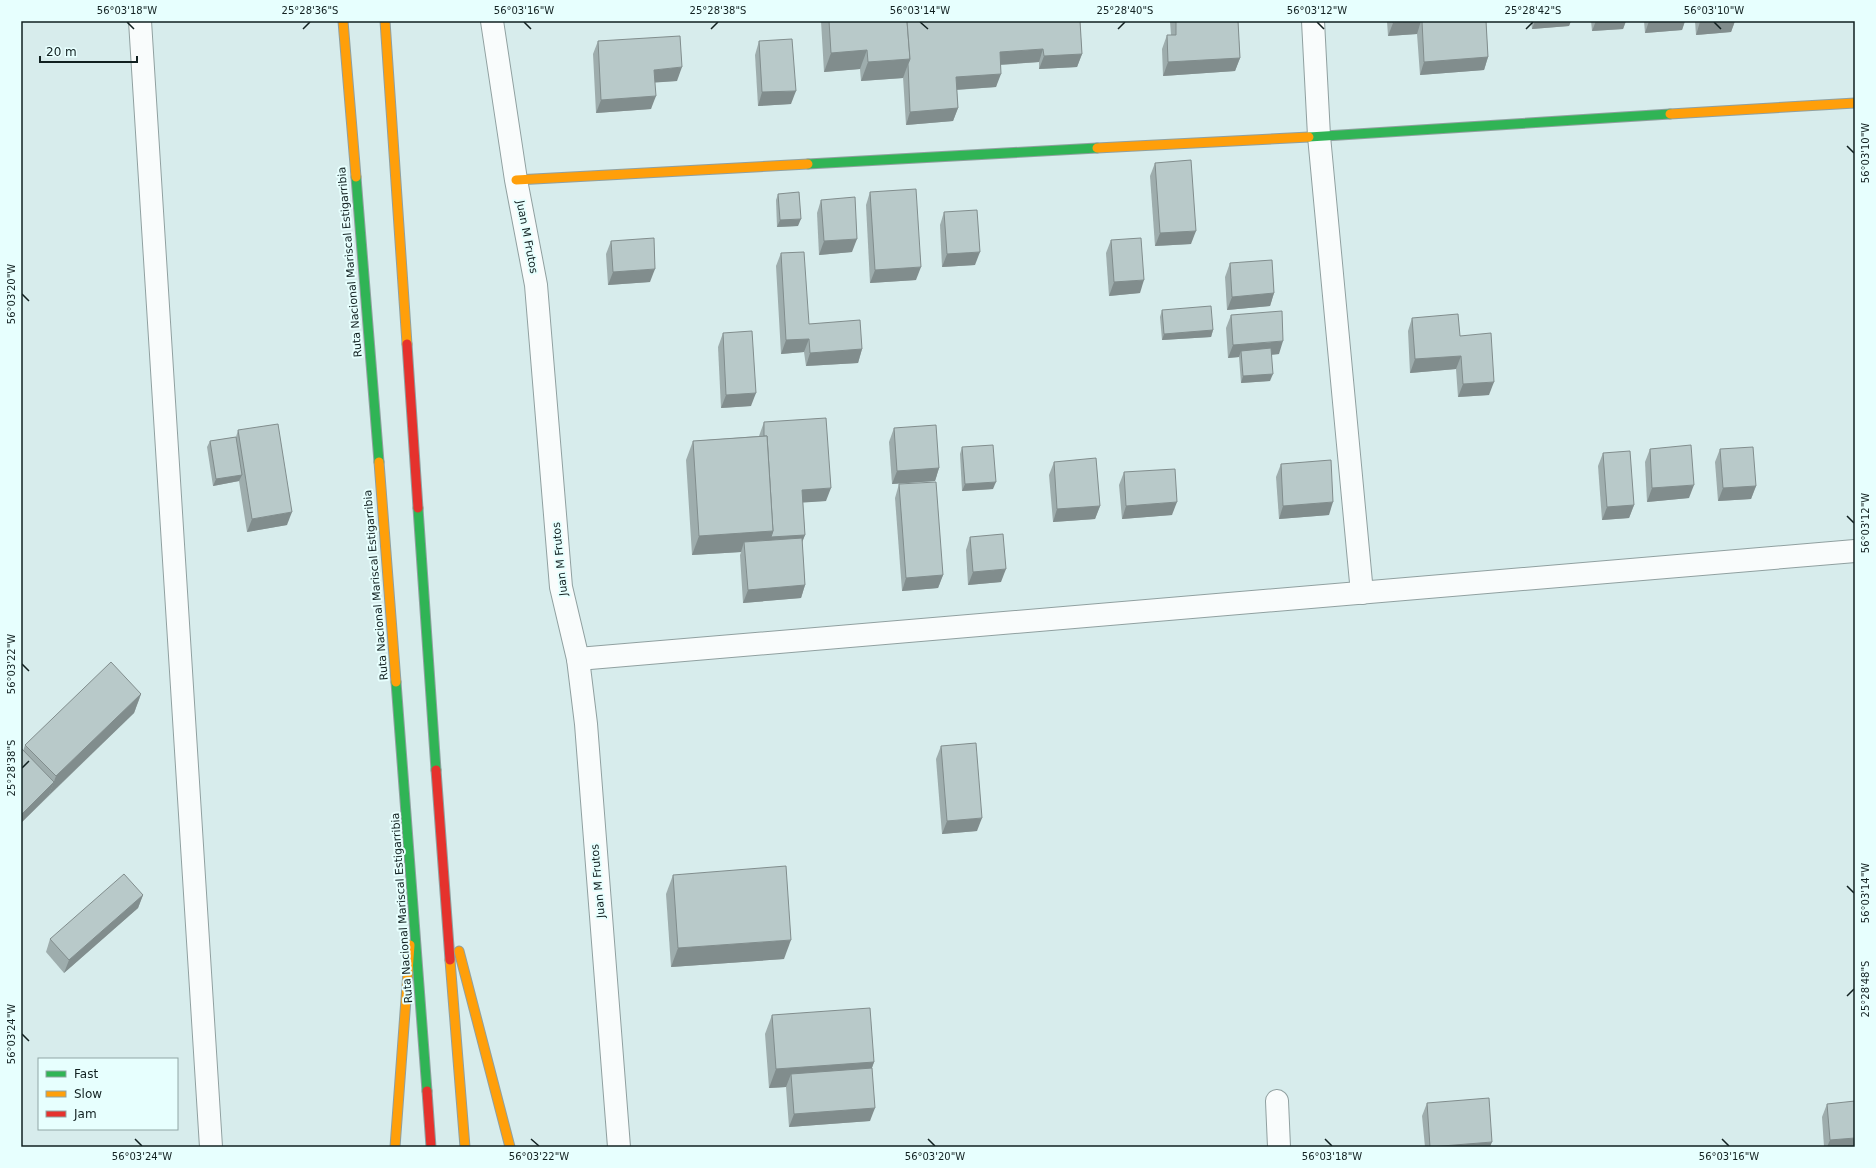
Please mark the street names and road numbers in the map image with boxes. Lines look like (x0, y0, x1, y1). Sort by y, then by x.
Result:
street label: Ruta Nacional Mariscal Estigarribia (335, 166, 365, 358)
street label: Juan M Frutos (513, 198, 541, 275)
street label: Ruta Nacional Mariscal Estigarribia (361, 489, 391, 681)
street label: Juan M Frutos (550, 521, 570, 598)
street label: Ruta Nacional Mariscal Estigarribia (389, 812, 415, 1004)
street label: Juan M Frutos (588, 843, 608, 920)

